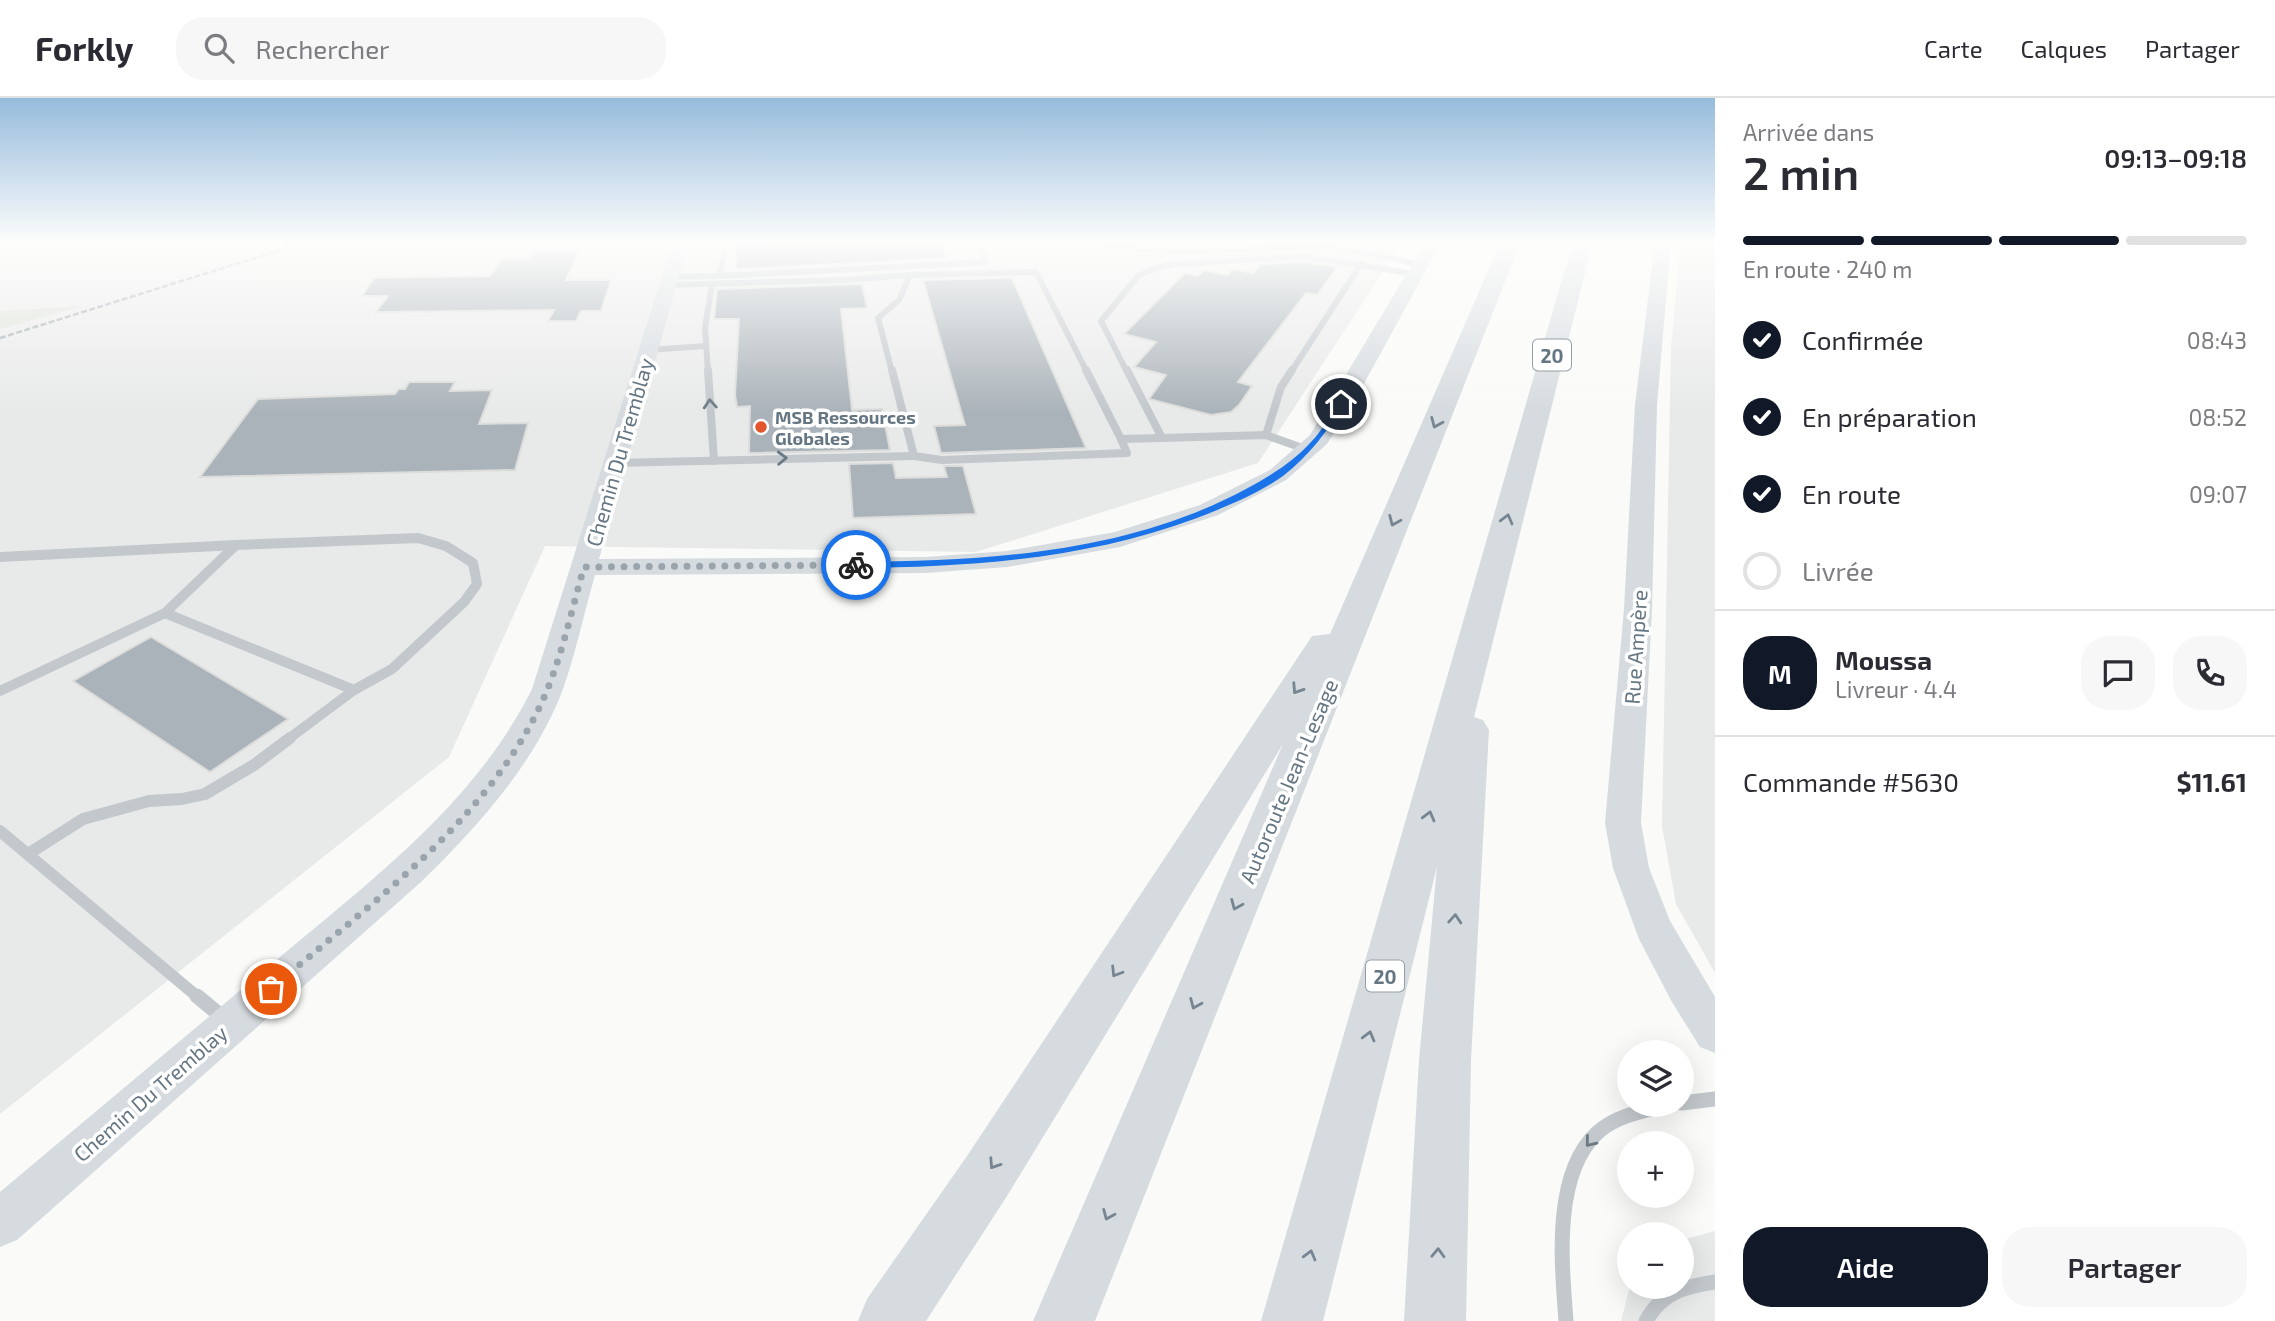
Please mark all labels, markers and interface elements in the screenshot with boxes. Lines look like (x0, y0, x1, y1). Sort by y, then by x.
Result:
search box (176, 17, 666, 80)
text: Forkly (35, 28, 134, 68)
icon: search (200, 29, 238, 67)
text: Rechercher (256, 33, 390, 64)
text: Carte (1924, 34, 1983, 63)
text: Calques (2021, 34, 2107, 63)
text: Partager (2145, 34, 2240, 63)
text: Arrivée dans (1743, 118, 1874, 146)
text: 09:13–09:18 (2104, 142, 2247, 173)
text: 2 min (1743, 144, 1859, 199)
text: En route · 240 m (1743, 255, 1913, 283)
icon: check (1743, 321, 1781, 359)
text: Confirmée (1802, 324, 1924, 355)
text: 08:43 (2187, 326, 2247, 354)
road number: 20 (1533, 340, 1571, 370)
street label: Chemin Du Tremblay (580, 355, 658, 549)
pin (1311, 374, 1371, 434)
icon: home (1322, 385, 1360, 423)
one-way arrow (703, 398, 718, 409)
icon: check (1743, 398, 1781, 436)
text: En préparation (1802, 401, 1977, 432)
text: 08:52 (2188, 403, 2247, 431)
place label: MSB Ressources Globales (775, 406, 916, 449)
one-way arrow (1430, 416, 1444, 428)
marker: MSB Ressources Globales (753, 419, 769, 435)
one-way arrow (777, 451, 788, 466)
icon: check (1743, 475, 1781, 513)
text: En route (1802, 478, 1901, 509)
text: 09:07 (2189, 480, 2247, 508)
one-way arrow (1389, 514, 1403, 526)
one-way arrow (1499, 514, 1514, 526)
courier (821, 530, 891, 600)
icon: bike (837, 546, 875, 584)
text: Livrée (1802, 555, 1874, 586)
street label: Rue Ampère (1619, 589, 1651, 705)
button: chat (2081, 636, 2155, 710)
button: phone (2173, 636, 2247, 710)
text: Moussa (1835, 644, 1932, 675)
text: M (1768, 658, 1792, 689)
street label: Autoroute Jean-Lesage (1234, 675, 1342, 887)
text: Livreur · 4.4 (1835, 675, 1957, 703)
one-way arrow (1292, 681, 1305, 694)
text: Commande #5630 (1743, 766, 1959, 797)
text: $11.61 (2177, 766, 2247, 797)
one-way arrow (1421, 810, 1435, 822)
one-way arrow (1231, 899, 1245, 911)
one-way arrow (1447, 913, 1462, 924)
pin (241, 959, 301, 1019)
road number: 20 (1366, 960, 1404, 992)
one-way arrow (1111, 965, 1124, 978)
icon: bag (252, 970, 290, 1008)
one-way arrow (1189, 997, 1203, 1010)
street label: Chemin Du Tremblay (68, 1020, 232, 1166)
one-way arrow (1361, 1030, 1375, 1042)
map controls (1617, 1040, 1694, 1299)
button: layers (1617, 1040, 1694, 1117)
button: + (1617, 1131, 1694, 1208)
one-way arrow (1586, 1133, 1598, 1146)
one-way arrow (989, 1157, 1002, 1170)
one-way arrow (1102, 1207, 1116, 1220)
button: − (1617, 1222, 1694, 1299)
button: Aide (1743, 1227, 1988, 1307)
button: Partager (2002, 1227, 2247, 1307)
one-way arrow (1431, 1247, 1446, 1258)
one-way arrow (1302, 1249, 1316, 1261)

